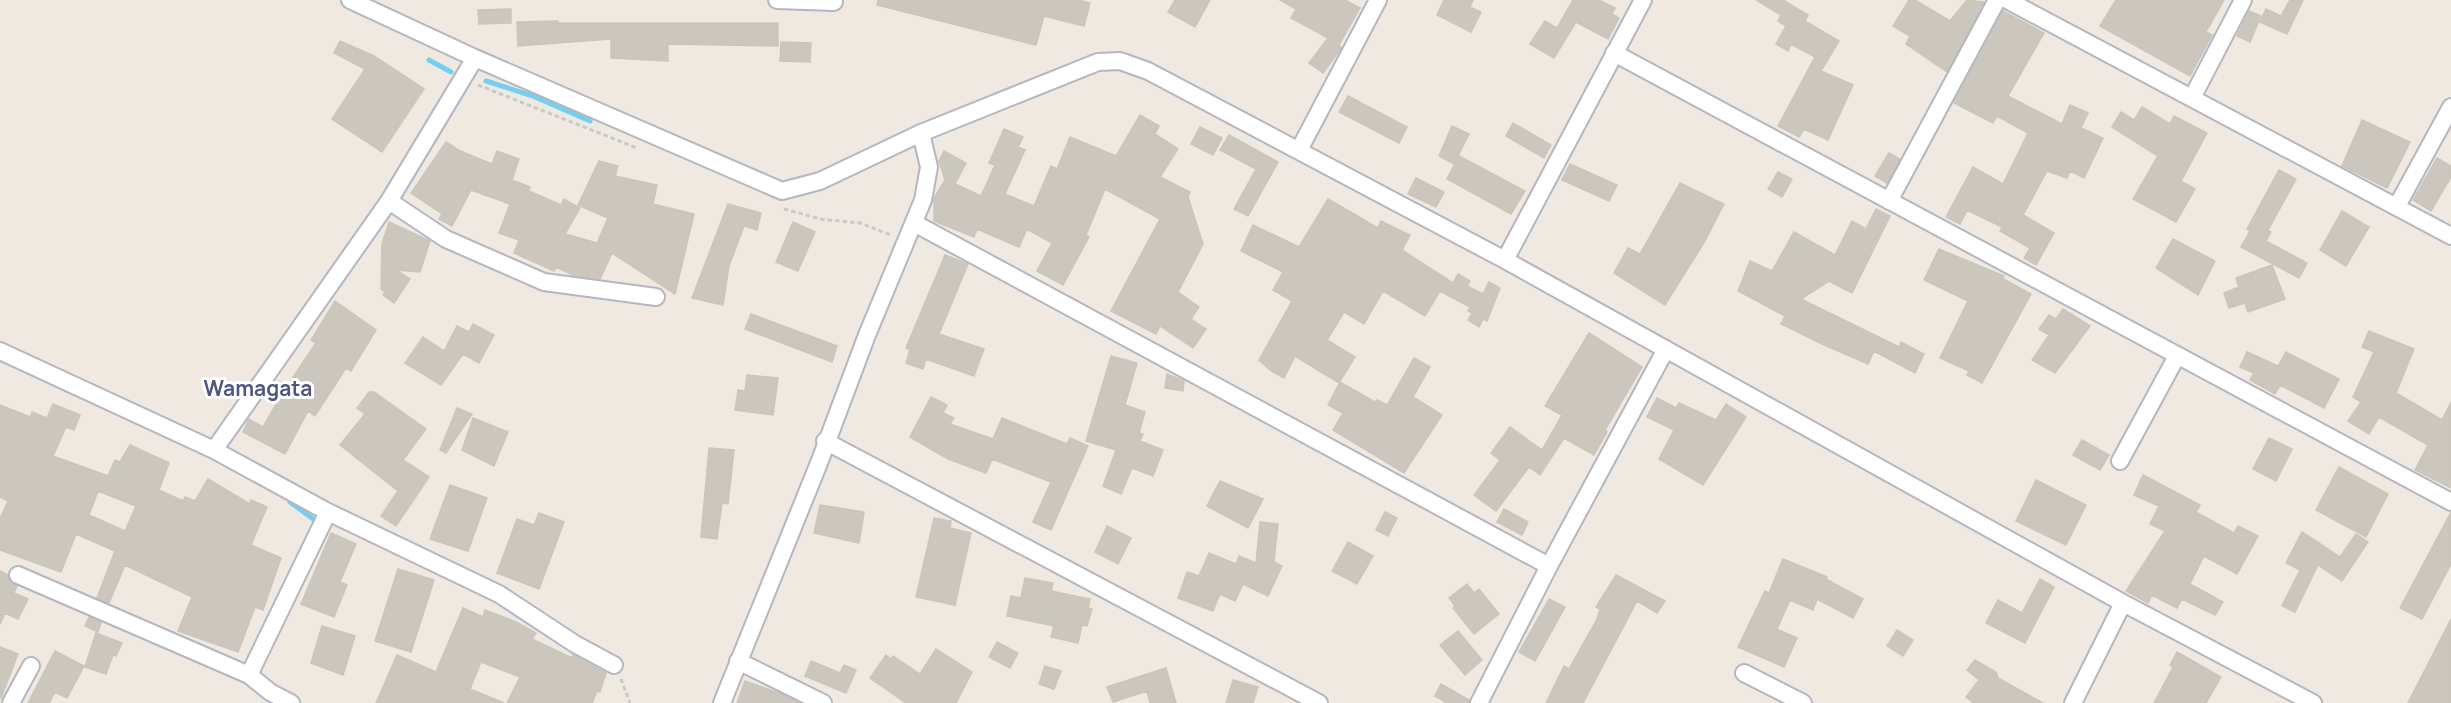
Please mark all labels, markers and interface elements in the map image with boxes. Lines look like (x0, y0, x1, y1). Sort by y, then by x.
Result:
district label: Wamagata (204, 374, 312, 402)

